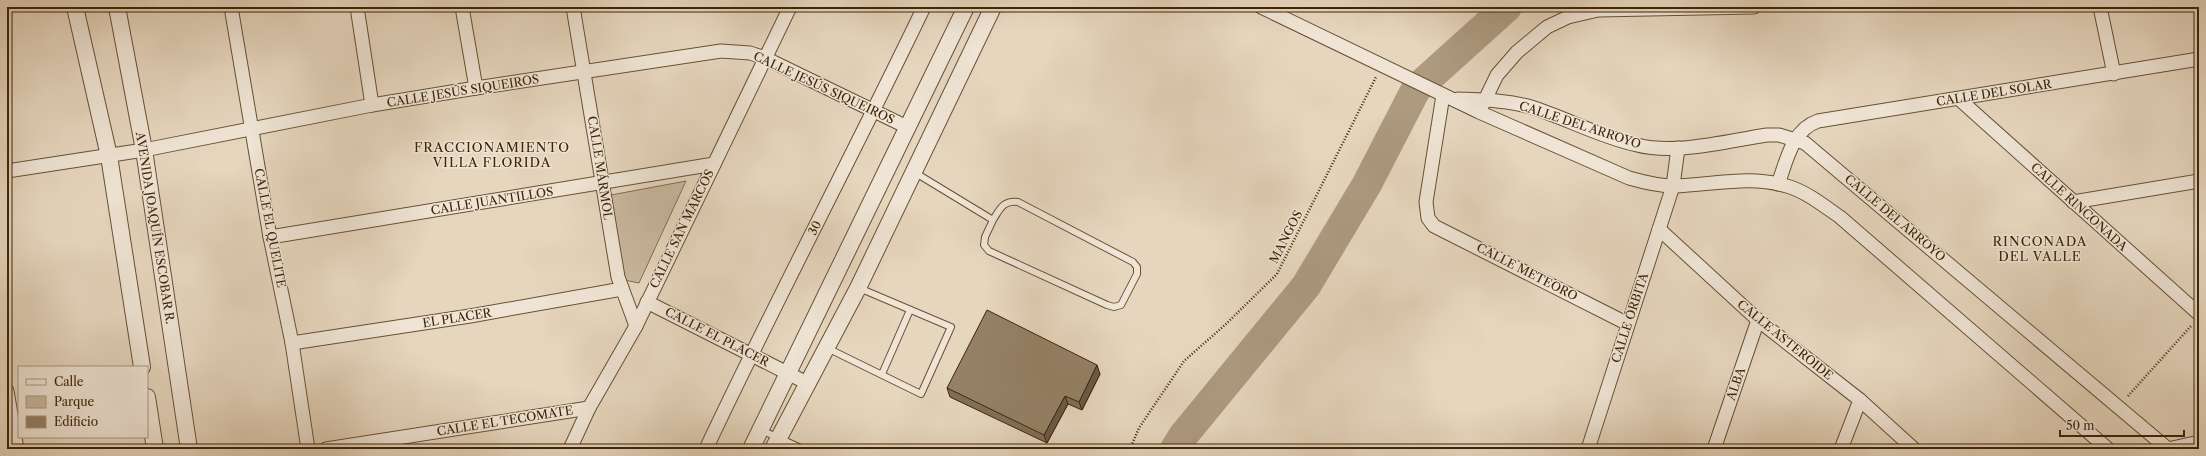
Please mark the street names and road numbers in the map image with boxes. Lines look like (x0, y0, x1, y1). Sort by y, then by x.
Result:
street label: CALLE JESÚS SIQUEIROS (751, 47, 898, 127)
street label: CALLE JESÚS SIQUEIROS (385, 70, 540, 110)
street label: CALLE DEL SOLAR (1935, 76, 2054, 109)
street label: CALLE DEL ARROYO (1517, 98, 1643, 151)
street label: CALLE MÁRMOL (585, 115, 617, 221)
street label: AVENIDA JOAQUÍN ESCOBAR R. (133, 130, 179, 325)
street label: CALLE RINCONADA (2028, 159, 2131, 255)
street label: CALLE EL QUELITE (252, 167, 289, 289)
street label: CALLE SAN MARCOS (646, 167, 717, 291)
street label: CALLE DEL ARROYO (1842, 171, 1949, 264)
street label: CALLE JUANTILLOS (430, 183, 554, 218)
street label: MANGOS (1266, 208, 1305, 266)
street label: 30 (805, 218, 824, 238)
street label: CALLE METEORO (1474, 240, 1580, 304)
street label: CALLE ÓRBITA (1607, 270, 1651, 365)
street label: CALLE ASTEROIDE (1734, 296, 1836, 383)
street label: EL PLACER (421, 304, 494, 330)
street label: CALLE EL PLACER (663, 304, 773, 370)
street label: ALBA (1723, 364, 1748, 403)
street label: CALLE EL TECOMATE (436, 402, 574, 439)

